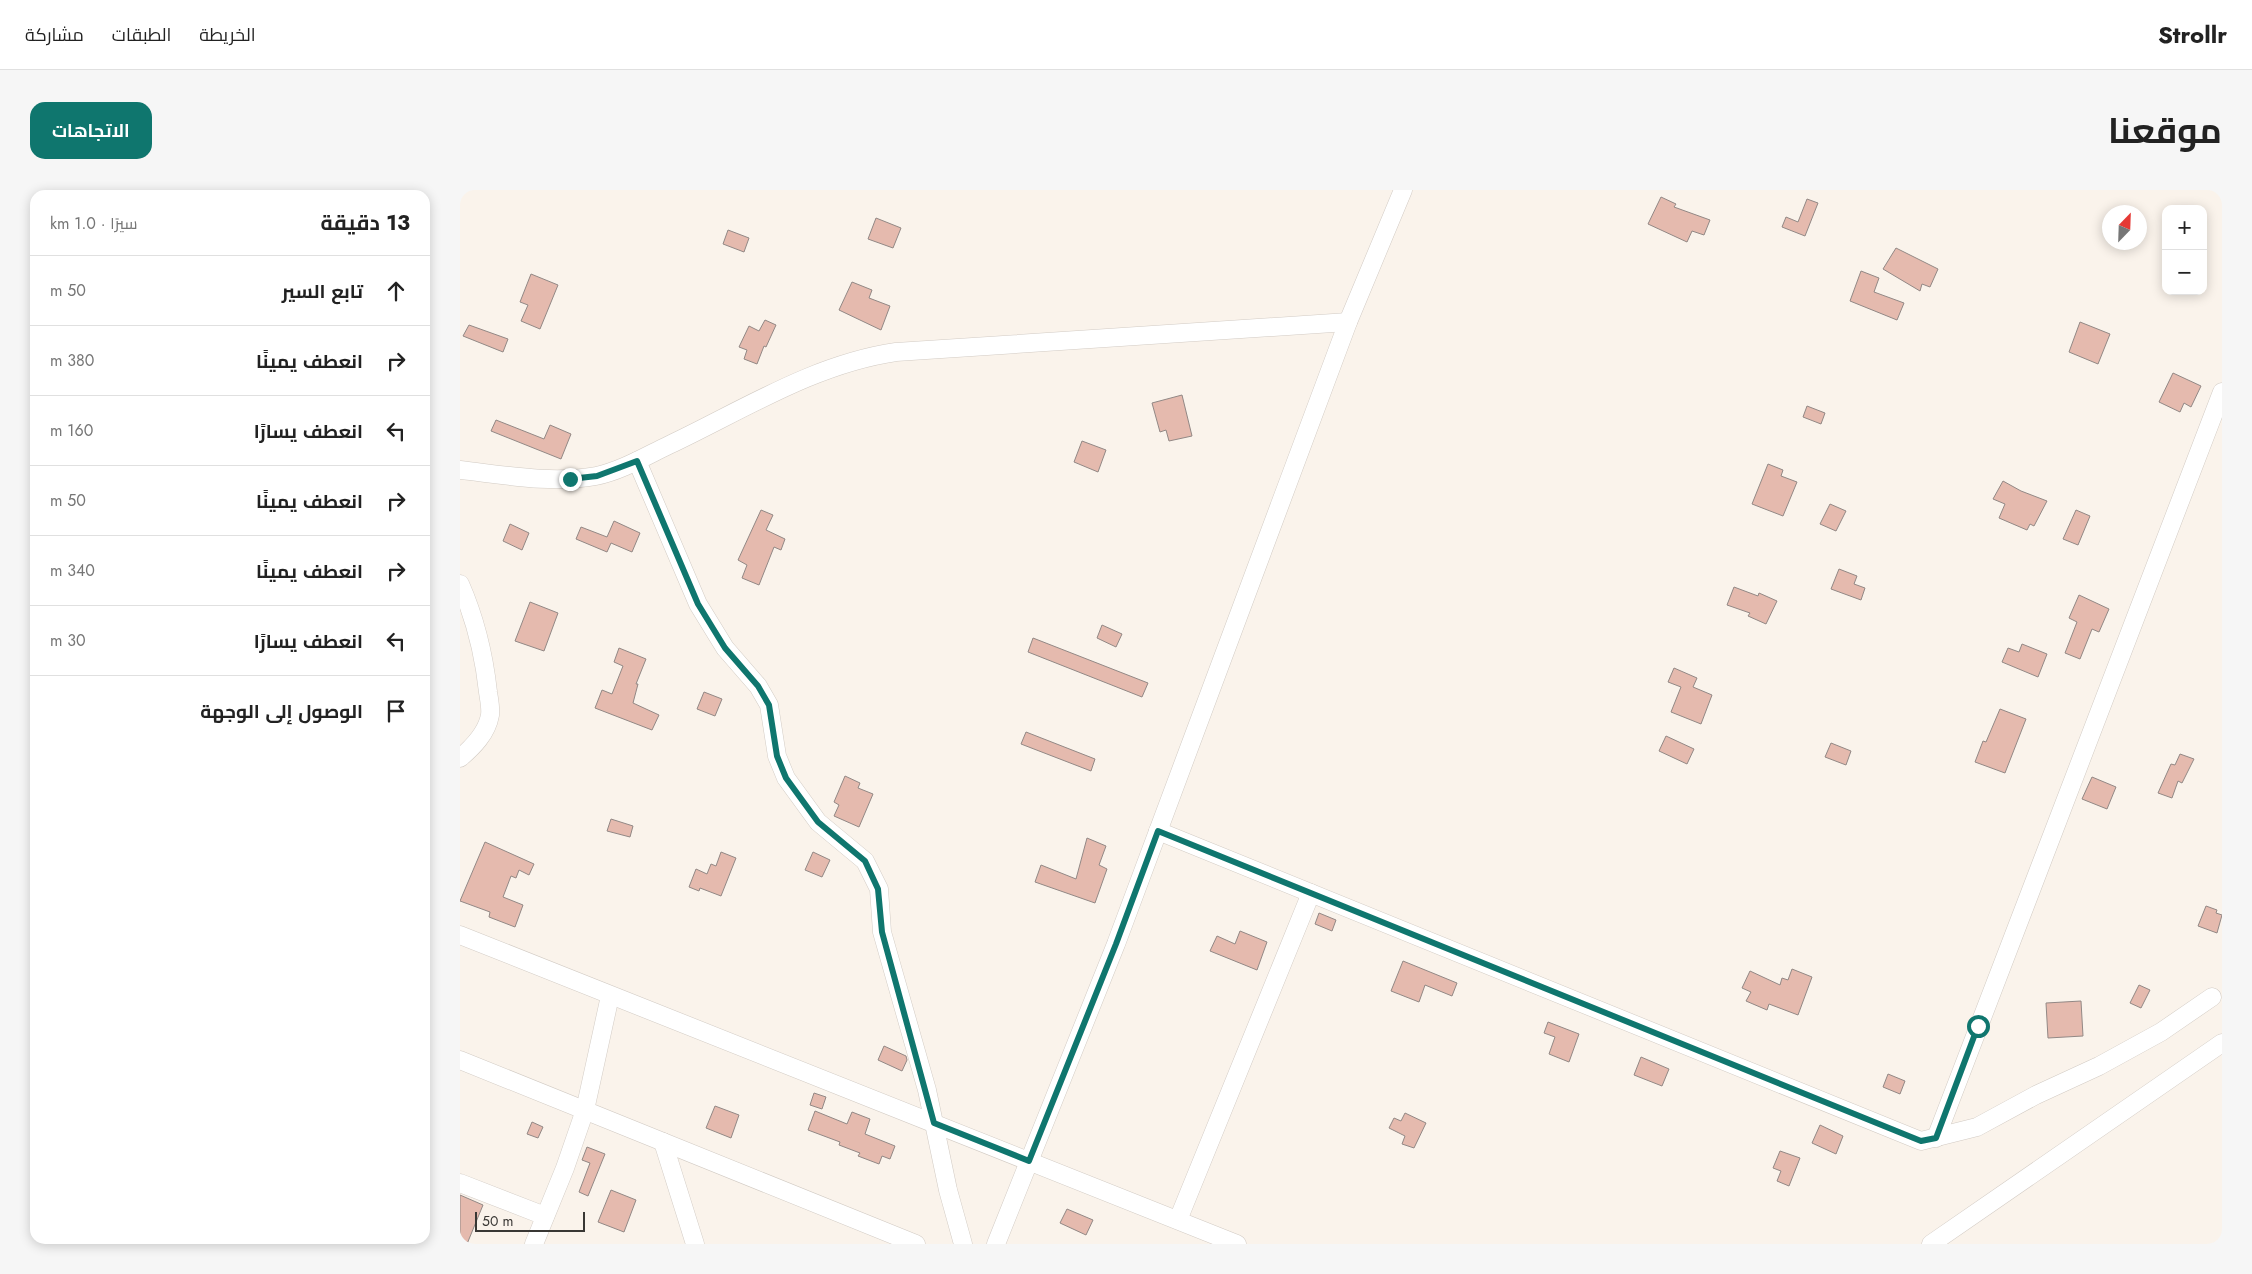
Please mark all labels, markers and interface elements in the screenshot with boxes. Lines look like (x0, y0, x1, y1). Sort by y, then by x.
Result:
text: Strollr (2158, 17, 2227, 52)
text: مشاركة (25, 22, 84, 48)
text: الطبقات (112, 22, 171, 48)
text: الخريطة (199, 22, 256, 48)
button: الاتجاهات (30, 102, 152, 159)
text: موقعنا (2108, 106, 2222, 156)
north arrow (2102, 205, 2147, 250)
map controls (2162, 205, 2207, 295)
button: + (2162, 205, 2207, 250)
text: 13 دقيقة (321, 208, 410, 238)
text: سيرًا · 1.0 km (50, 212, 137, 235)
button: − (2162, 250, 2207, 295)
icon: ahead (382, 277, 410, 305)
text: تابع السير (282, 278, 363, 305)
text: 50 m (50, 279, 86, 302)
icon: right (382, 347, 410, 375)
text: انعطف يمينًا (256, 348, 363, 375)
text: 380 m (50, 349, 94, 372)
icon: left (382, 417, 410, 445)
text: انعطف يسارًا (254, 418, 363, 445)
text: 160 m (50, 419, 93, 442)
route end (559, 468, 582, 491)
icon: right (382, 487, 410, 515)
text: انعطف يمينًا (256, 488, 363, 515)
text: 50 m (50, 489, 86, 512)
icon: right (382, 557, 410, 585)
text: انعطف يمينًا (256, 558, 363, 585)
text: 340 m (50, 559, 95, 582)
icon: left (382, 627, 410, 655)
text: انعطف يسارًا (254, 628, 363, 655)
text: 30 m (50, 629, 86, 652)
icon: arrive (382, 697, 410, 725)
text: الوصول إلى الوجهة (200, 698, 363, 725)
route start (1967, 1015, 1990, 1038)
scale bar (475, 1209, 585, 1232)
text: 50 m (482, 1211, 513, 1231)

